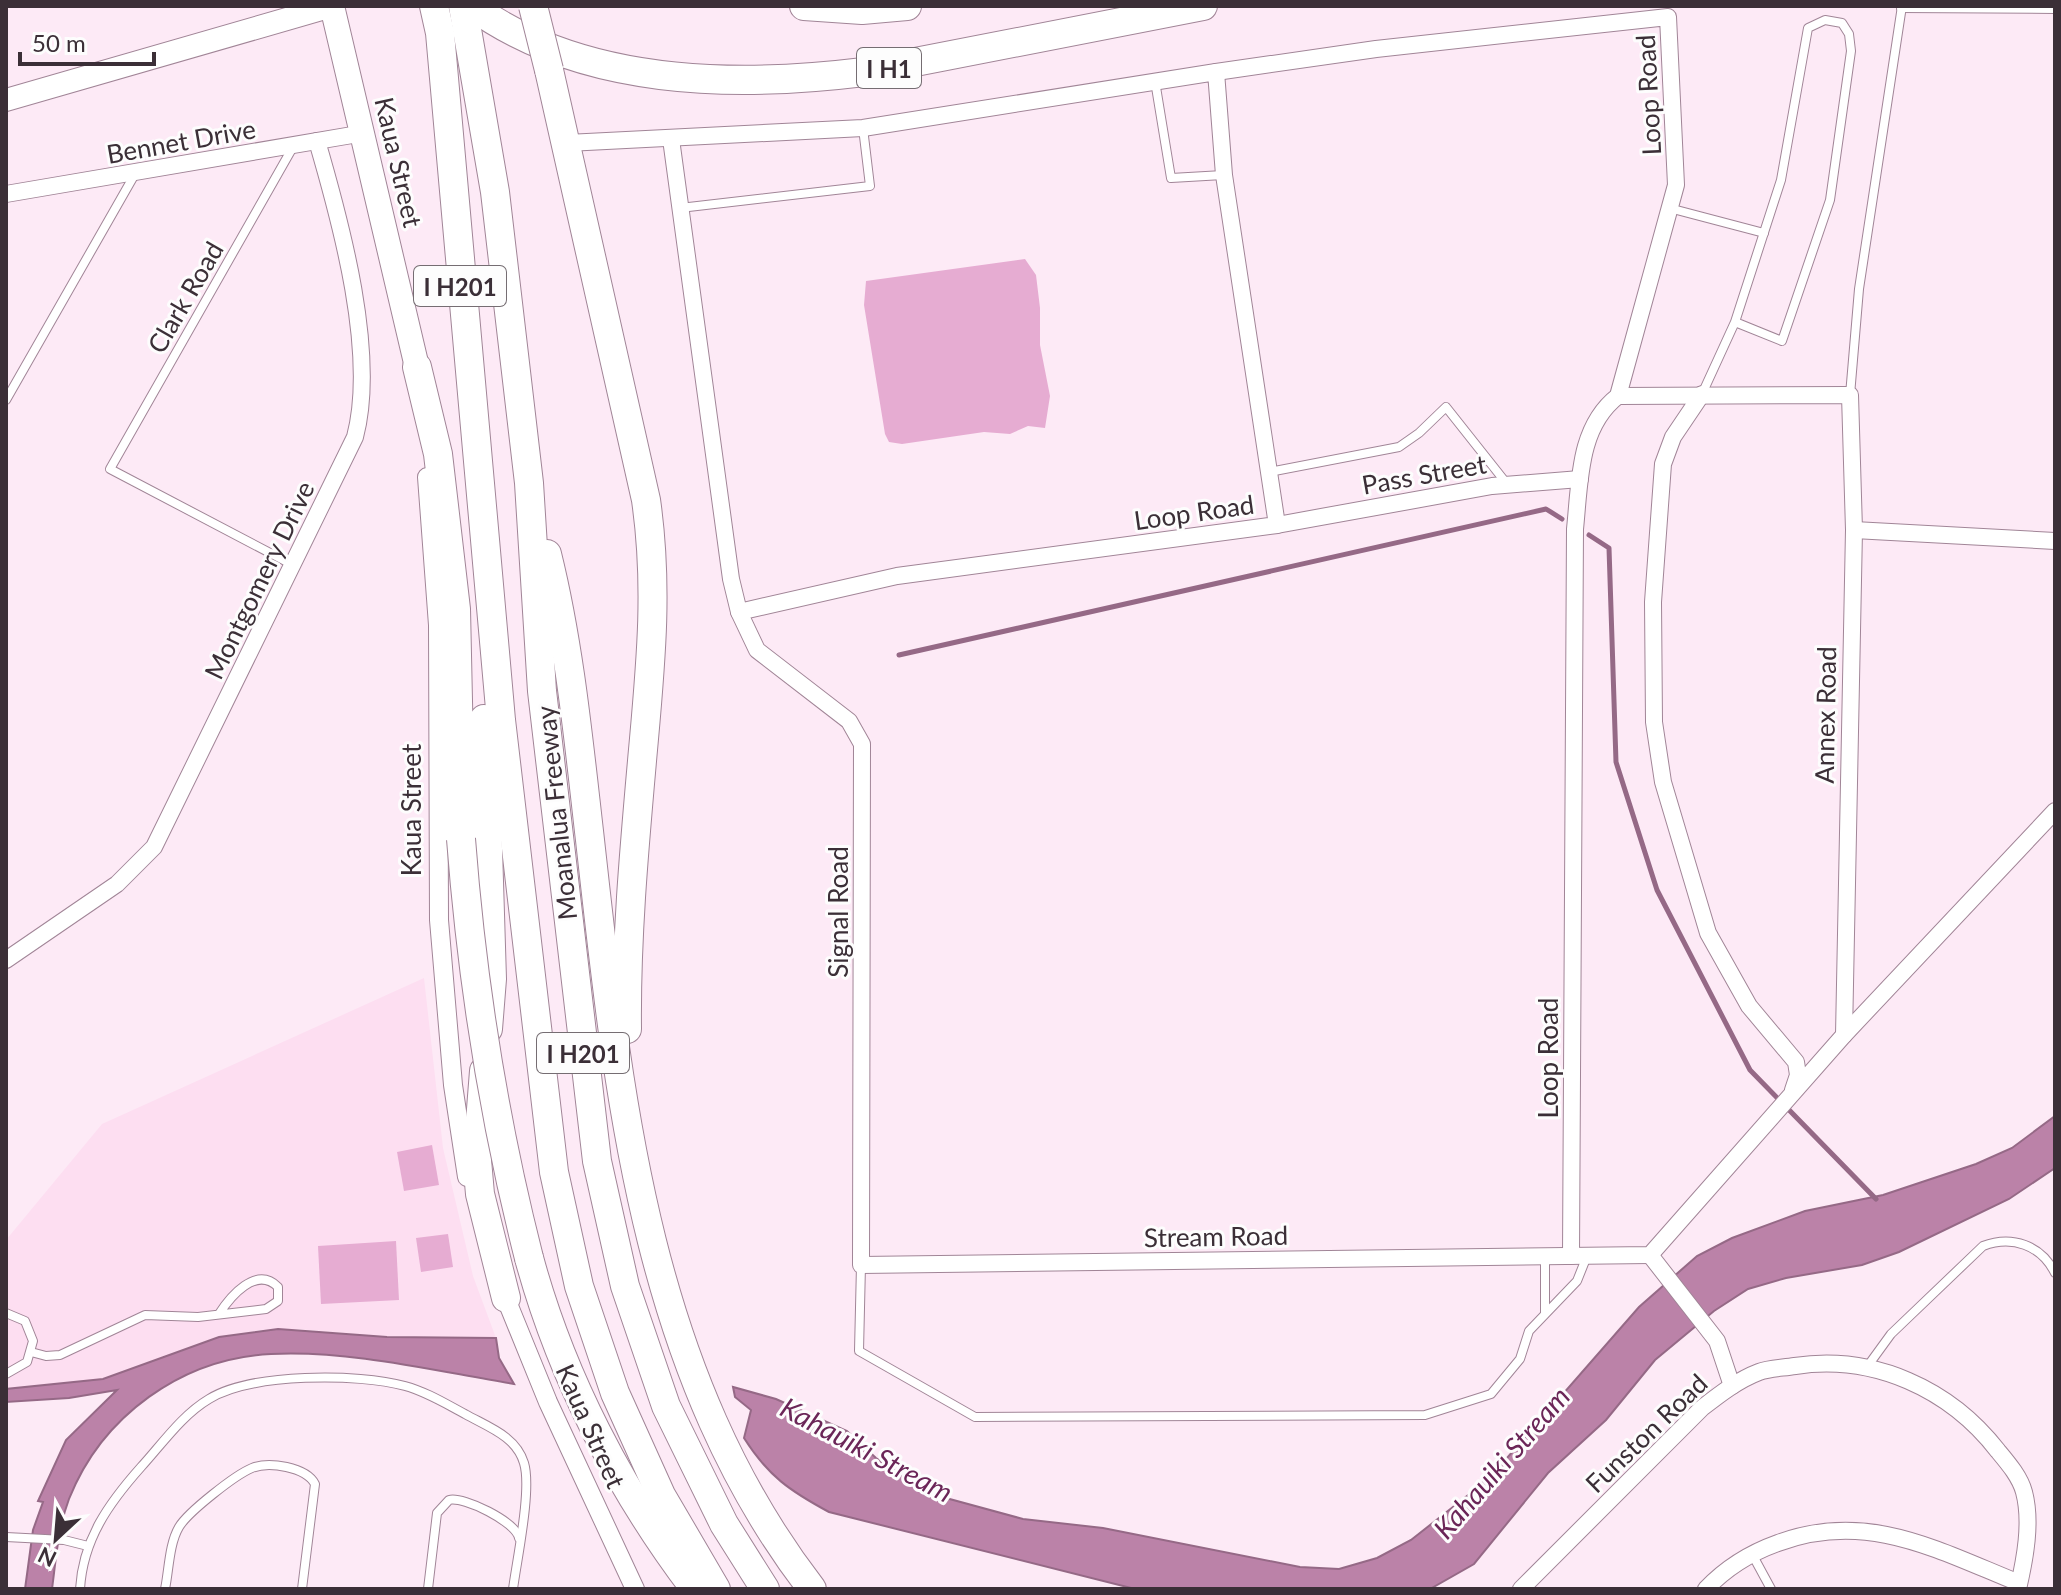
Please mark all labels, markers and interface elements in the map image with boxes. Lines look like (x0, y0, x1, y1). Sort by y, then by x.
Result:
scale bar (20, 16, 154, 66)
text: 50 m (32, 28, 86, 57)
street label: Loop Road (1629, 34, 1667, 156)
road number: I H1 (857, 48, 921, 88)
street label: Kaua Street (368, 94, 430, 231)
street label: Bennet Drive (104, 112, 258, 170)
street label: Clark Road (140, 236, 230, 358)
road number: I H201 (414, 266, 506, 306)
street label: Pass Street (1359, 447, 1489, 501)
street label: Montgomery Drive (197, 476, 321, 684)
street label: Loop Road (1132, 488, 1256, 536)
street label: Annex Road (1808, 646, 1842, 784)
street label: Moanalua Freeway (529, 704, 583, 922)
street label: Kaua Street (395, 743, 427, 876)
street label: Signal Road (822, 846, 854, 978)
street label: Loop Road (1532, 998, 1564, 1118)
road number: I H201 (537, 1033, 629, 1073)
street label: Stream Road (1144, 1219, 1288, 1253)
street label: Kaua Street (549, 1359, 633, 1494)
street label: Funston Road (1578, 1367, 1714, 1499)
water label: Kahauiki Stream (1426, 1379, 1576, 1545)
water label: Kahauiki Stream (775, 1389, 959, 1509)
north arrow (16, 1499, 96, 1579)
text: N (33, 1542, 61, 1573)

